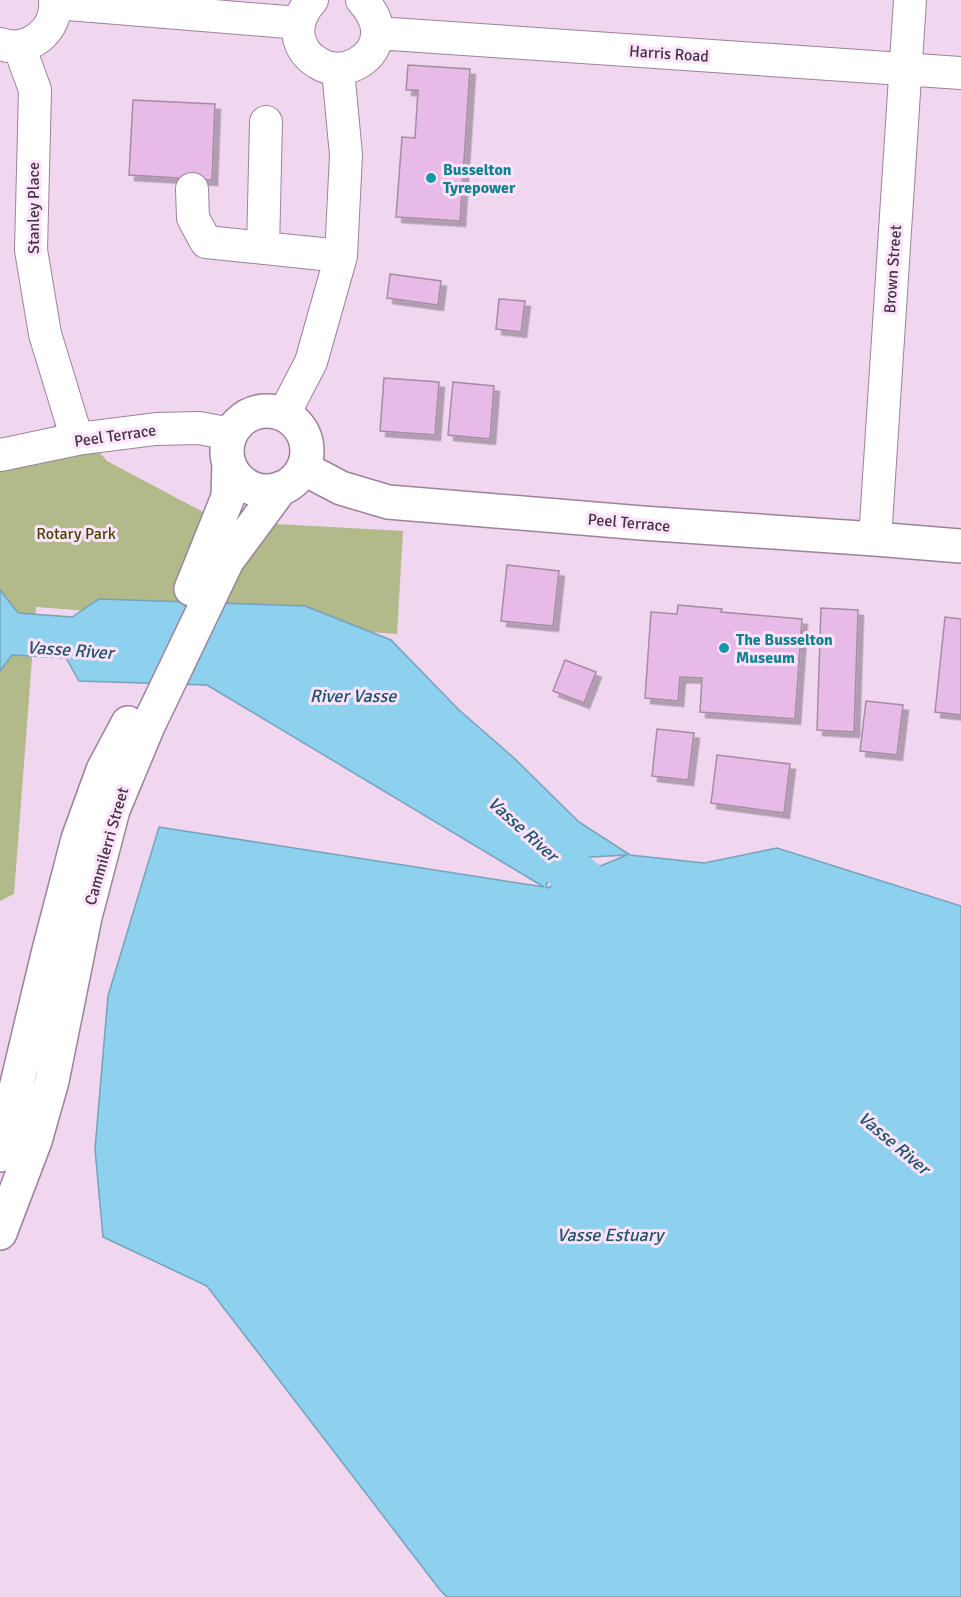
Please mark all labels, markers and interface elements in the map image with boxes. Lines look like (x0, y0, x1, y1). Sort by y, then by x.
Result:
street label: Harris Road (628, 41, 710, 67)
place label: Busselton Tyrepower (443, 160, 516, 198)
street label: Stanley Place (24, 162, 44, 254)
marker: Busselton Tyrepower (424, 171, 438, 185)
street label: Brown Street (880, 224, 906, 314)
street label: Peel Terrace (73, 420, 157, 452)
street label: Peel Terrace (587, 509, 671, 537)
park label: Rotary Park (36, 524, 116, 544)
place label: The Busselton Museum (736, 630, 833, 668)
water label: Vasse River (26, 636, 116, 664)
marker: The Busselton Museum (717, 641, 731, 655)
water label: River Vasse (310, 685, 397, 707)
street label: Cammilerri Street (81, 785, 133, 908)
water label: Vasse River (483, 792, 564, 868)
water label: Vasse River (854, 1107, 936, 1181)
water label: Vasse Estuary (557, 1224, 666, 1246)

